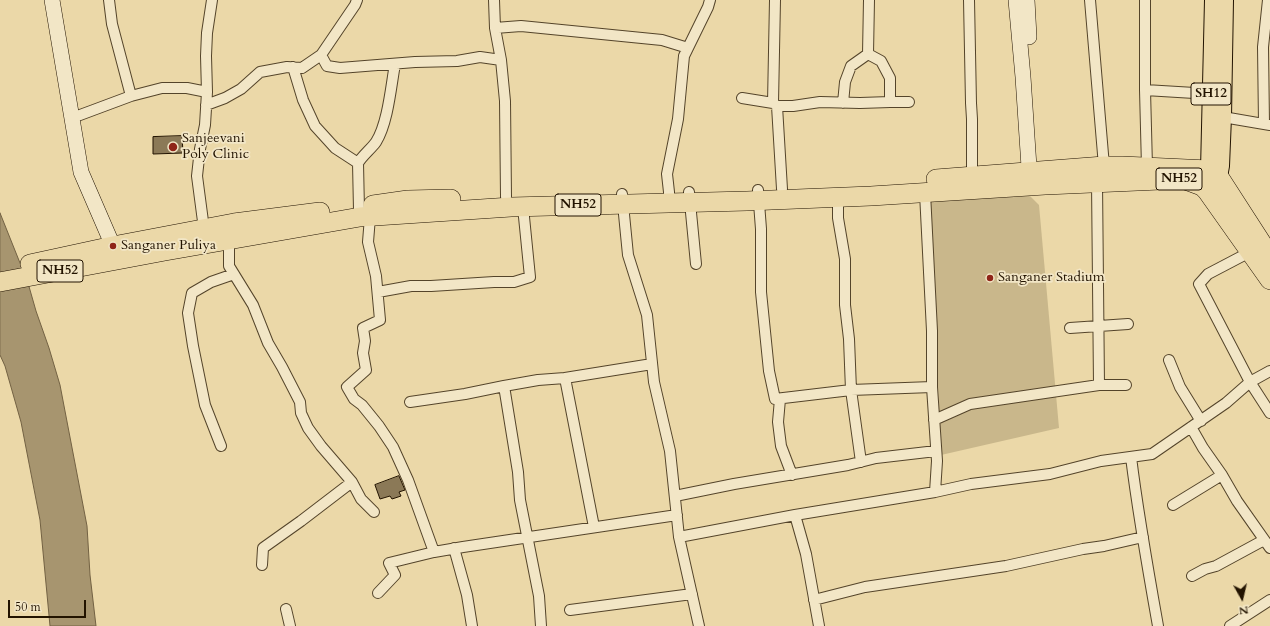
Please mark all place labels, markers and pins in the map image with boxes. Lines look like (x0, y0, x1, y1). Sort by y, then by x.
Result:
place label: Sanjeevani Poly Clinic (182, 131, 249, 164)
marker: Sanjeevani Poly Clinic (167, 141, 179, 153)
place label: Sanganer Puliya (121, 238, 216, 254)
marker: Sanganer Puliya (108, 241, 118, 251)
place label: Sanganer Stadium (998, 270, 1104, 286)
marker: Sanganer Stadium (985, 273, 995, 283)

